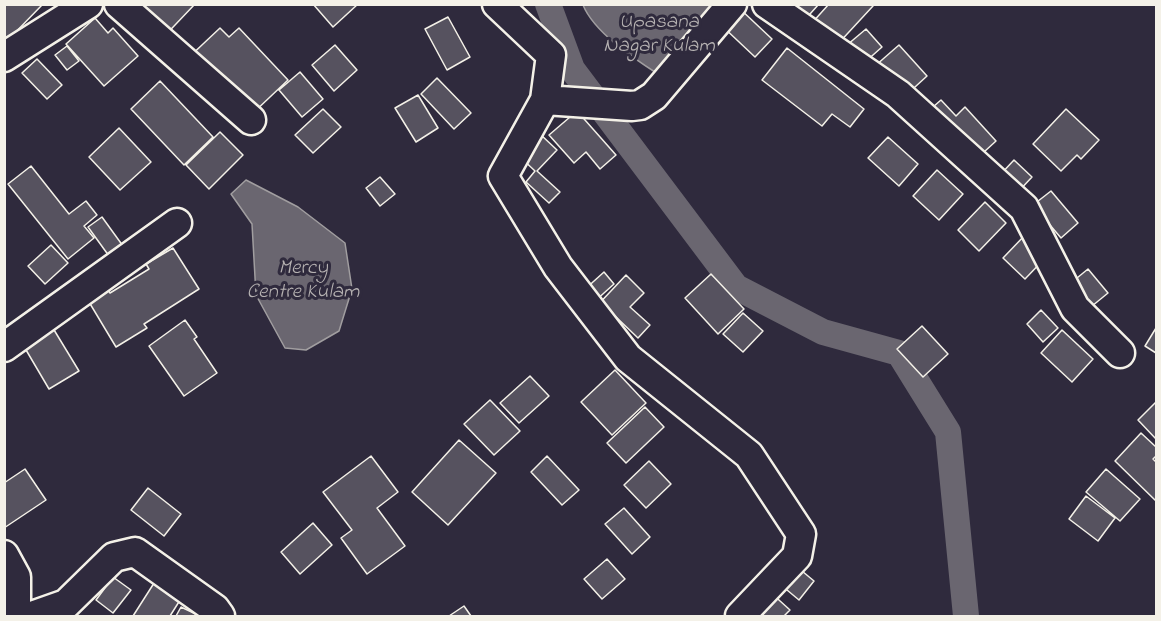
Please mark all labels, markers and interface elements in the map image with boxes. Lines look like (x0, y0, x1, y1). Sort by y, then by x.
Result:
water label: Upasana Nagar Kulam (603, 11, 715, 61)
water label: Mercy Centre Kulam (247, 257, 359, 307)

